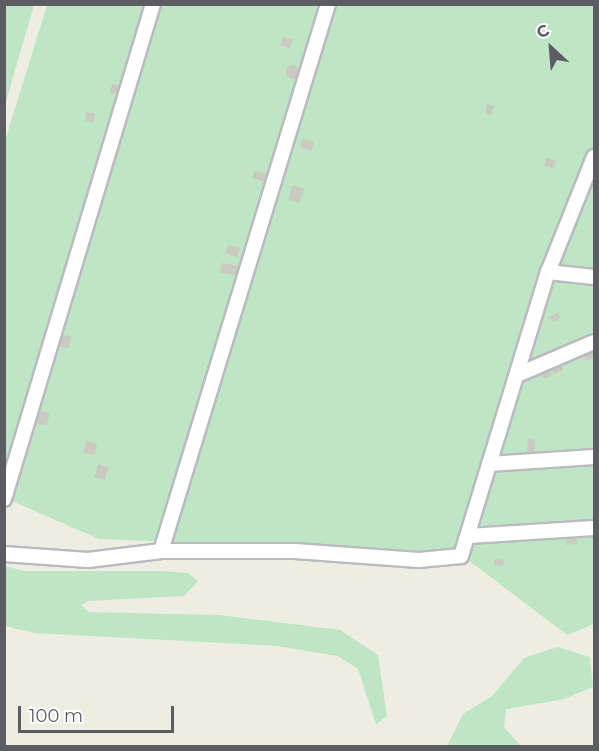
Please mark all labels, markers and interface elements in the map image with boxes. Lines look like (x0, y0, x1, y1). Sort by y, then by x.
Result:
north arrow (521, 18, 581, 78)
text: С (534, 20, 552, 42)
scale bar (21, 694, 177, 732)
text: 100 m (29, 705, 83, 727)

